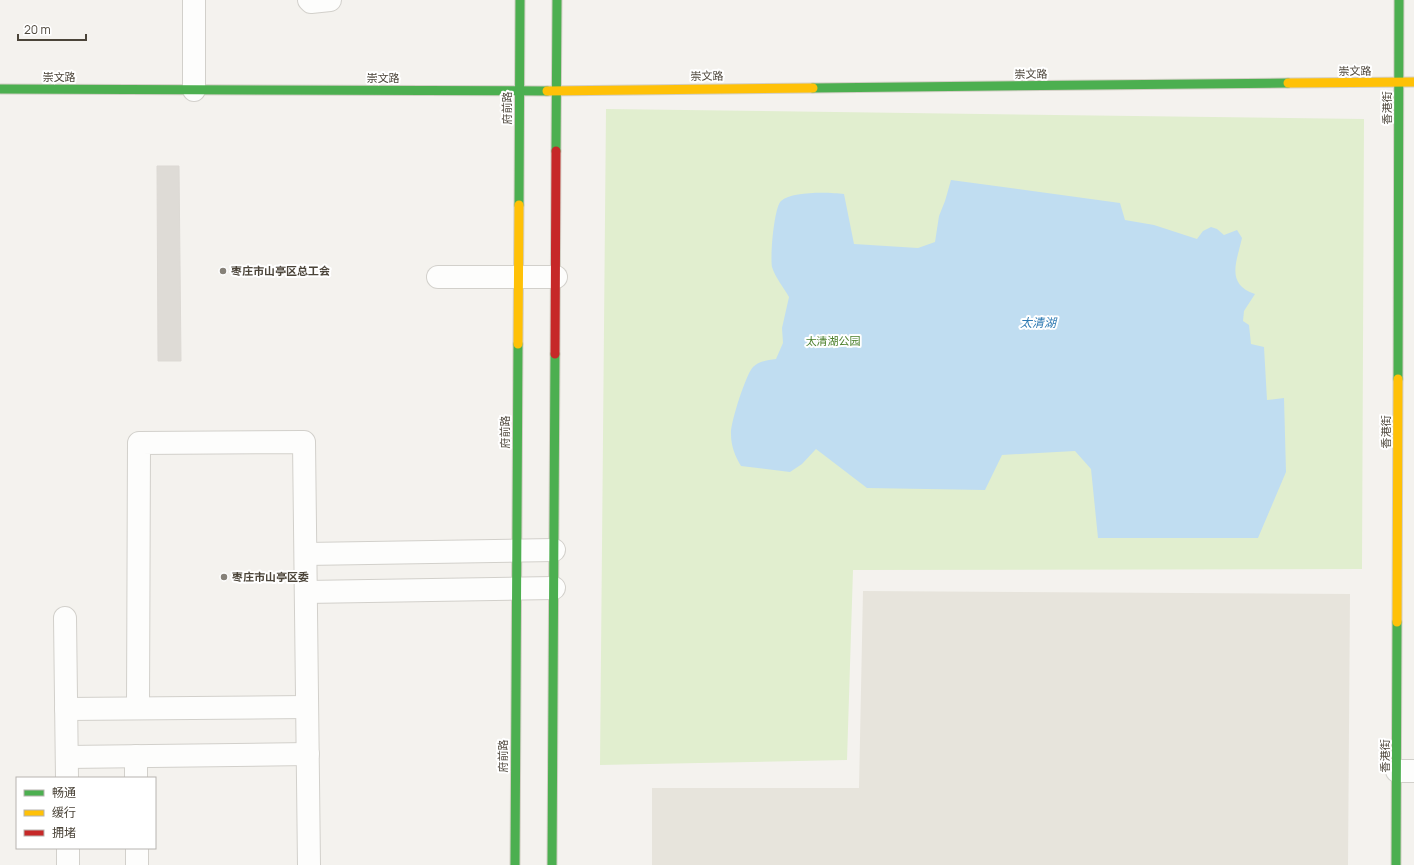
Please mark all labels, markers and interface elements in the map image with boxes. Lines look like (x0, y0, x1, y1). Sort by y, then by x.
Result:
scale bar (18, 16, 86, 42)
text: 20 m (24, 21, 51, 38)
street label: 崇文路 (1338, 63, 1372, 78)
street label: 崇文路 (1014, 66, 1048, 81)
street label: 崇文路 (690, 68, 724, 83)
street label: 崇文路 (43, 69, 76, 84)
street label: 崇文路 (367, 70, 400, 85)
street label: 府前路 (499, 92, 514, 125)
street label: 香港街 (1379, 92, 1394, 125)
place label: 枣庄市山亭区总工会 (231, 263, 330, 278)
marker: 枣庄市山亭区总工会 (218, 266, 228, 276)
water label: 太清湖 (1020, 314, 1058, 331)
park label: 太清湖公园 (806, 333, 861, 348)
street label: 府前路 (497, 416, 512, 449)
street label: 香港街 (1378, 416, 1393, 449)
place label: 枣庄市山亭区委 (232, 569, 309, 584)
marker: 枣庄市山亭区委 (219, 572, 229, 582)
street label: 府前路 (495, 740, 510, 773)
street label: 香港街 (1377, 740, 1392, 773)
legend (16, 777, 156, 849)
text: 畅通 (52, 784, 76, 801)
text: 缓行 (52, 804, 76, 821)
text: 拥堵 (52, 824, 76, 841)

